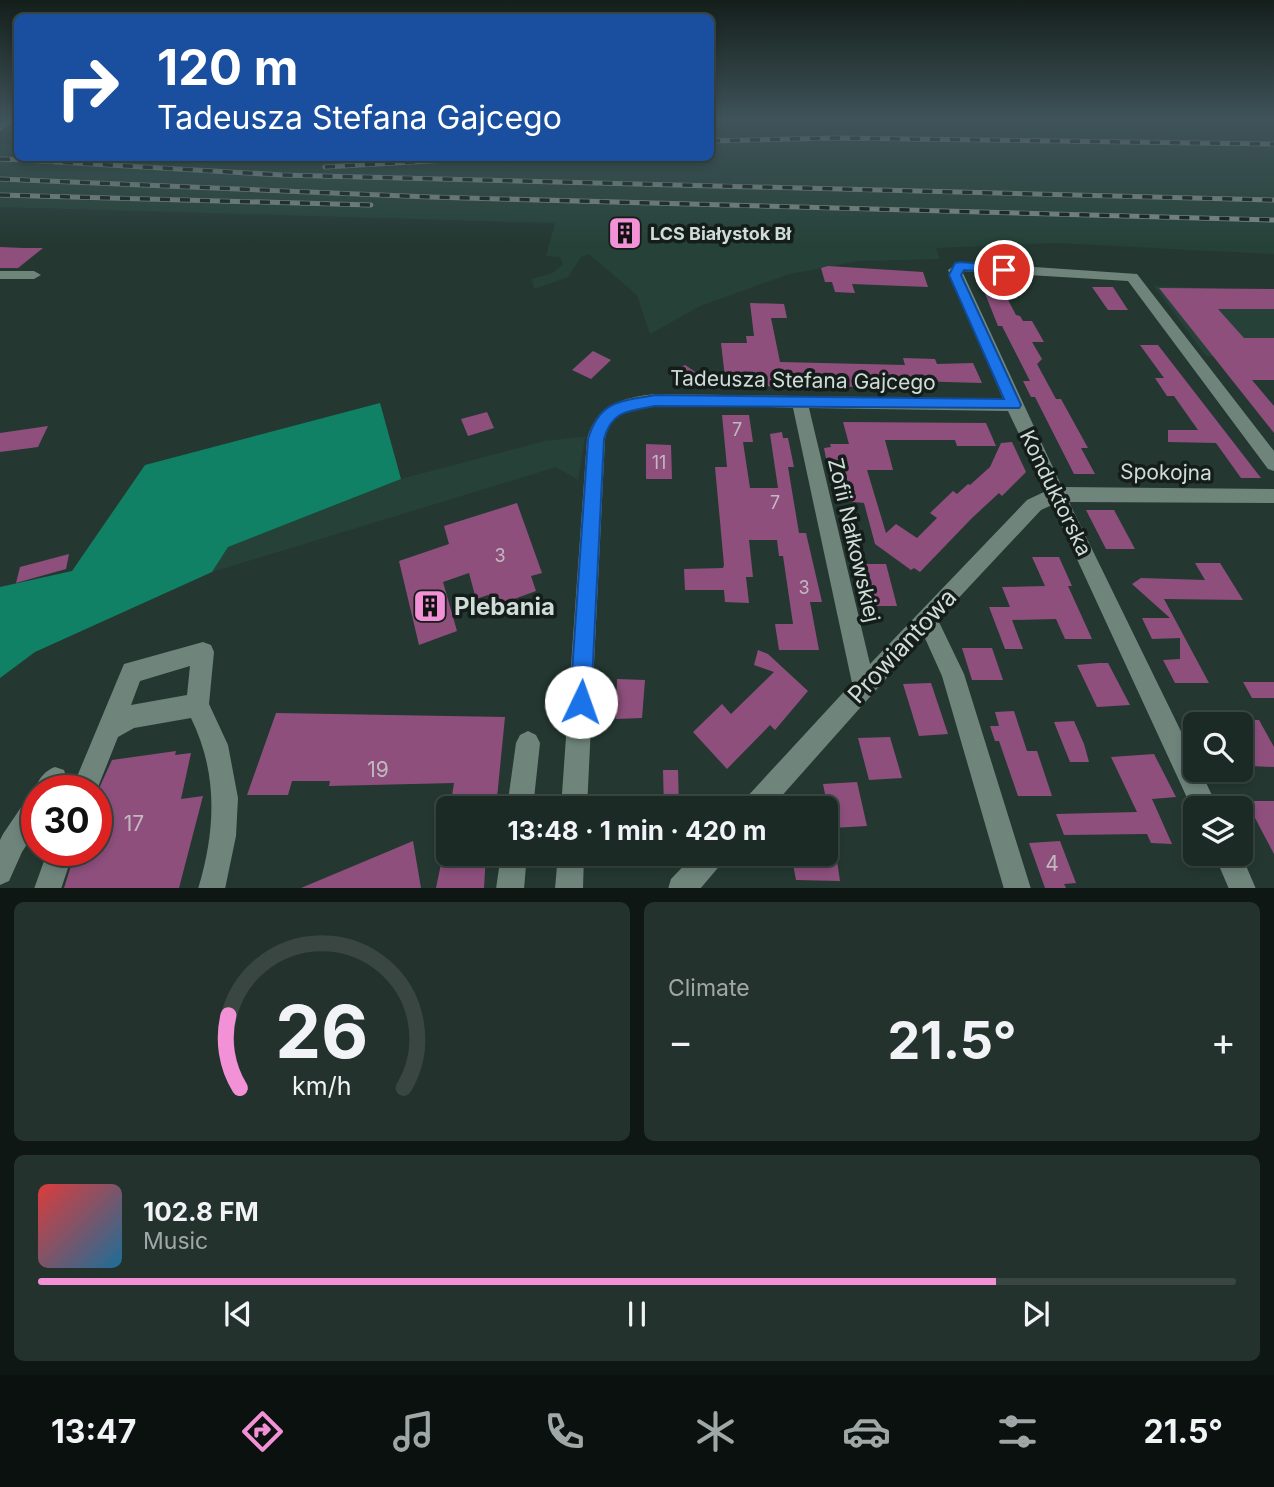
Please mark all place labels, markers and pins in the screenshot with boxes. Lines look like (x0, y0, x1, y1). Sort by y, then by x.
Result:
building icon: LCS Białystok Bł (606, 214, 644, 252)
place label: LCS Białystok Bł (650, 223, 792, 244)
pin (974, 240, 1034, 300)
building icon: Plebania (411, 587, 449, 625)
place label: Plebania (454, 592, 555, 621)

